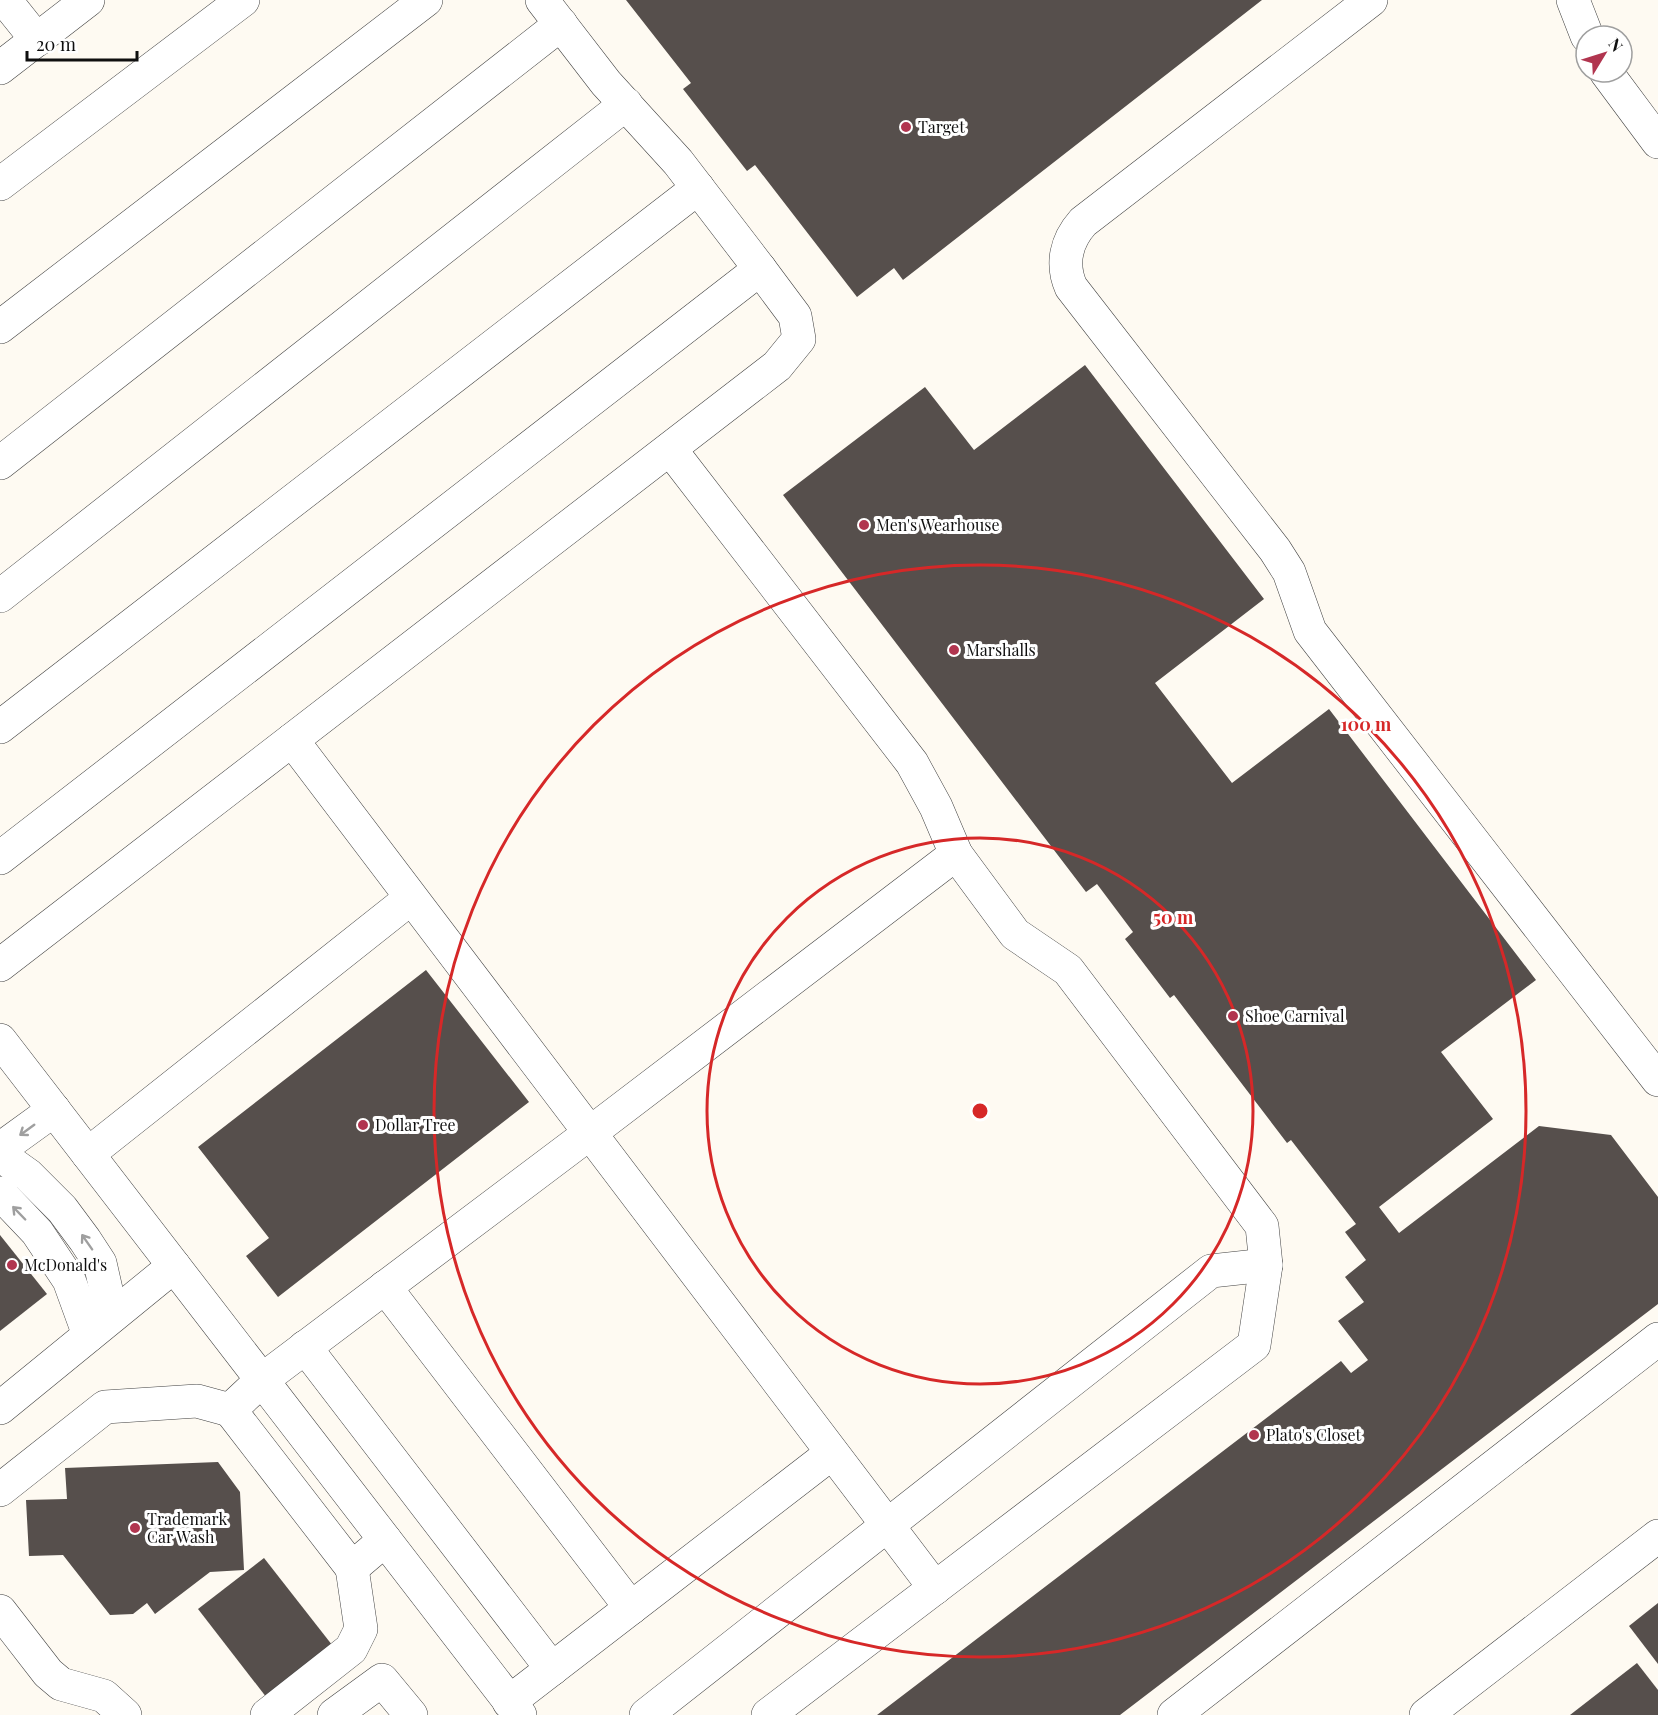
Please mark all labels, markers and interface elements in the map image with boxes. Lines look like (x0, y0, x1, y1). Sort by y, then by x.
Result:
scale bar (27, 24, 136, 62)
north arrow (1574, 24, 1634, 84)
text: 20 m (36, 32, 76, 56)
text: N (1604, 33, 1628, 56)
place label: Target (918, 116, 965, 137)
marker: Target (899, 120, 913, 134)
place label: Men's Wearhouse (876, 514, 1000, 535)
marker: Men's Wearhouse (857, 518, 871, 532)
place label: Marshalls (966, 639, 1036, 660)
marker: Marshalls (947, 643, 961, 657)
text: 100 m (1341, 712, 1392, 736)
text: 50 m (1153, 905, 1194, 929)
place label: Shoe Carnival (1245, 1005, 1345, 1026)
marker: Shoe Carnival (1226, 1009, 1240, 1023)
centre of rings (970, 1101, 990, 1121)
place label: Dollar Tree (375, 1114, 456, 1135)
marker: Dollar Tree (356, 1118, 370, 1132)
one-way arrow (20, 1123, 36, 1136)
one-way arrow (12, 1206, 26, 1221)
one-way arrow (81, 1235, 93, 1251)
place label: McDonald's (24, 1254, 107, 1275)
marker: McDonald's (5, 1258, 19, 1272)
place label: Plato's Closet (1266, 1424, 1362, 1445)
marker: Plato's Closet (1247, 1428, 1261, 1442)
place label: Trademark Car Wash (147, 1508, 227, 1547)
marker: Trademark Car Wash (128, 1521, 142, 1535)

